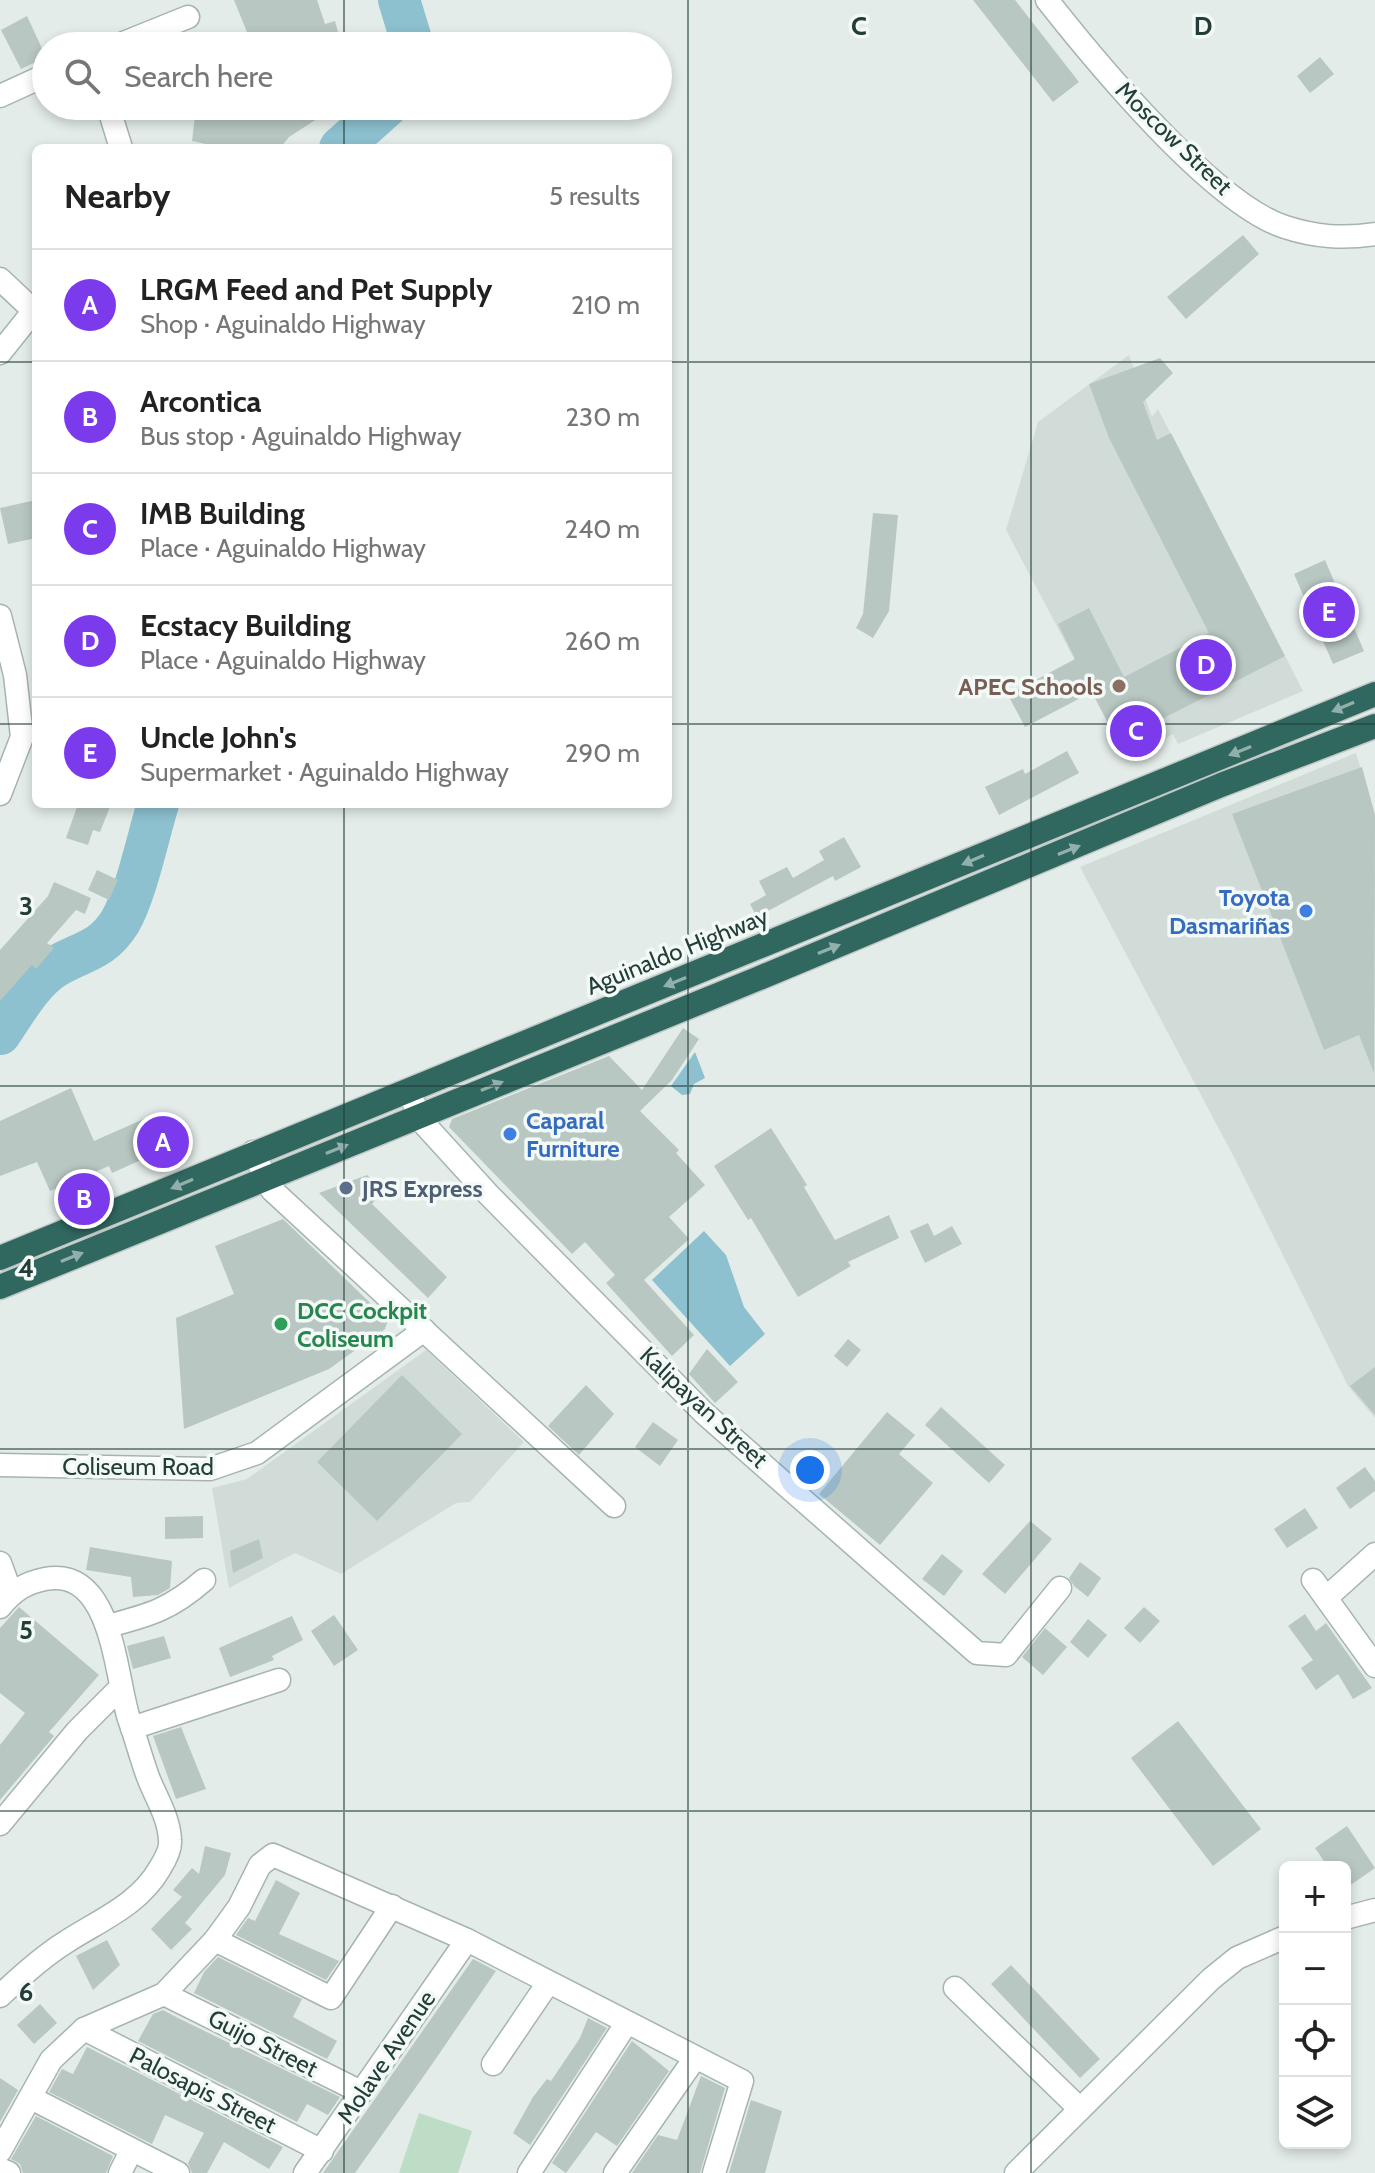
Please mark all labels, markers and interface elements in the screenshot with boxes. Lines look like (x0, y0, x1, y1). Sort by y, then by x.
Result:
text: C (851, 10, 867, 42)
text: D (1194, 10, 1212, 42)
search box (32, 32, 672, 120)
icon: search (60, 54, 104, 98)
text: Search here (124, 58, 273, 95)
street label: Moscow Street (1110, 75, 1238, 201)
text: Nearby (64, 175, 171, 217)
text: 5 results (549, 180, 640, 212)
text: LRGM Feed and Pet Supply (140, 271, 492, 308)
text: A (82, 289, 98, 321)
text: 210 m (571, 289, 640, 321)
text: Shop · Aguinaldo Highway (140, 308, 426, 340)
text: Arcontica (140, 383, 262, 420)
text: B (82, 401, 98, 433)
text: 230 m (566, 401, 640, 433)
text: Bus stop · Aguinaldo Highway (140, 420, 462, 452)
text: IMB Building (140, 495, 305, 532)
text: C (82, 513, 98, 545)
text: 240 m (565, 513, 640, 545)
text: Place · Aguinaldo Highway (140, 532, 426, 564)
pin: E (1303, 582, 1355, 642)
text: Ecstacy Building (140, 607, 351, 644)
text: D (81, 625, 99, 657)
text: 260 m (565, 625, 640, 657)
pin: D (1180, 635, 1232, 695)
text: Place · Aguinaldo Highway (140, 644, 426, 676)
place label: APEC Schools (958, 672, 1103, 701)
marker: APEC Schools (1110, 677, 1128, 695)
pin: C (1110, 701, 1162, 761)
one-way arrow (1332, 701, 1355, 714)
text: Uncle John's (140, 719, 297, 756)
text: E (83, 737, 97, 769)
text: 290 m (565, 737, 640, 769)
one-way arrow (1228, 744, 1252, 757)
text: Supermarket · Aguinaldo Highway (140, 756, 509, 788)
one-way arrow (1057, 843, 1081, 856)
one-way arrow (961, 854, 985, 867)
place label: Toyota Dasmariñas (1169, 883, 1290, 940)
text: 3 (19, 890, 33, 922)
street label: Aguinaldo Highway (582, 901, 772, 1001)
marker: Toyota Dasmariñas (1297, 902, 1315, 920)
one-way arrow (817, 943, 841, 956)
one-way arrow (663, 976, 687, 989)
one-way arrow (480, 1079, 504, 1092)
place label: Caparal Furniture (526, 1106, 620, 1163)
pin: A (137, 1112, 189, 1172)
marker: Caparal Furniture (501, 1125, 519, 1143)
one-way arrow (325, 1142, 349, 1155)
pin: B (58, 1169, 110, 1229)
place label: JRS Express (361, 1174, 483, 1203)
one-way arrow (170, 1178, 194, 1191)
marker: JRS Express (337, 1179, 355, 1197)
one-way arrow (60, 1251, 84, 1264)
text: 4 (18, 1252, 34, 1284)
place label: DCC Cockpit Coliseum (297, 1296, 427, 1353)
marker: DCC Cockpit Coliseum (272, 1315, 290, 1333)
street label: Kalipayan Street (634, 1340, 774, 1474)
your location (790, 1450, 830, 1490)
street label: Coliseum Road (62, 1452, 214, 1481)
text: 5 (19, 1614, 33, 1646)
map controls (1279, 1861, 1351, 2149)
button: + (1279, 1861, 1351, 1933)
button: − (1279, 1933, 1351, 2005)
text: 6 (19, 1976, 33, 2008)
street label: Molave Avenue (331, 1985, 441, 2129)
street label: Guijo Street (203, 2003, 323, 2083)
button: locate (1279, 2005, 1351, 2077)
street label: Palosapis Street (125, 2041, 281, 2139)
button: layers (1279, 2077, 1351, 2149)

